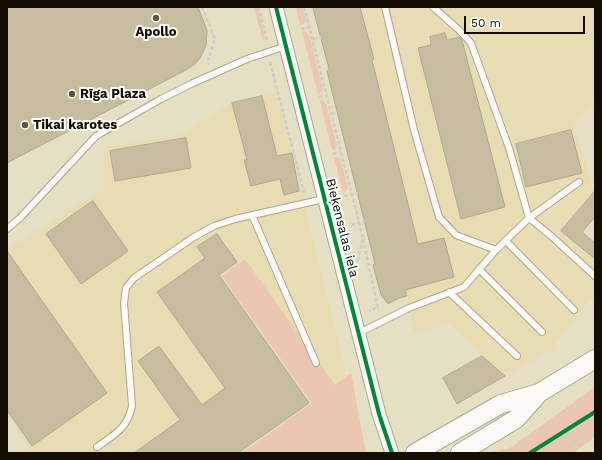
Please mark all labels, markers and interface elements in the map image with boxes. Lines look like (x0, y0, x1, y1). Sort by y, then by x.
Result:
scale bar (466, 8, 587, 34)
marker: Apollo (151, 13, 161, 23)
text: 50 m (471, 16, 501, 30)
place label: Apollo (135, 24, 177, 40)
place label: Rīga Plaza (80, 86, 146, 102)
marker: Rīga Plaza (67, 89, 77, 99)
place label: Tikai karotes (33, 117, 117, 133)
marker: Tikai karotes (20, 120, 30, 130)
street label: Bieķensalas iela (322, 177, 362, 279)

